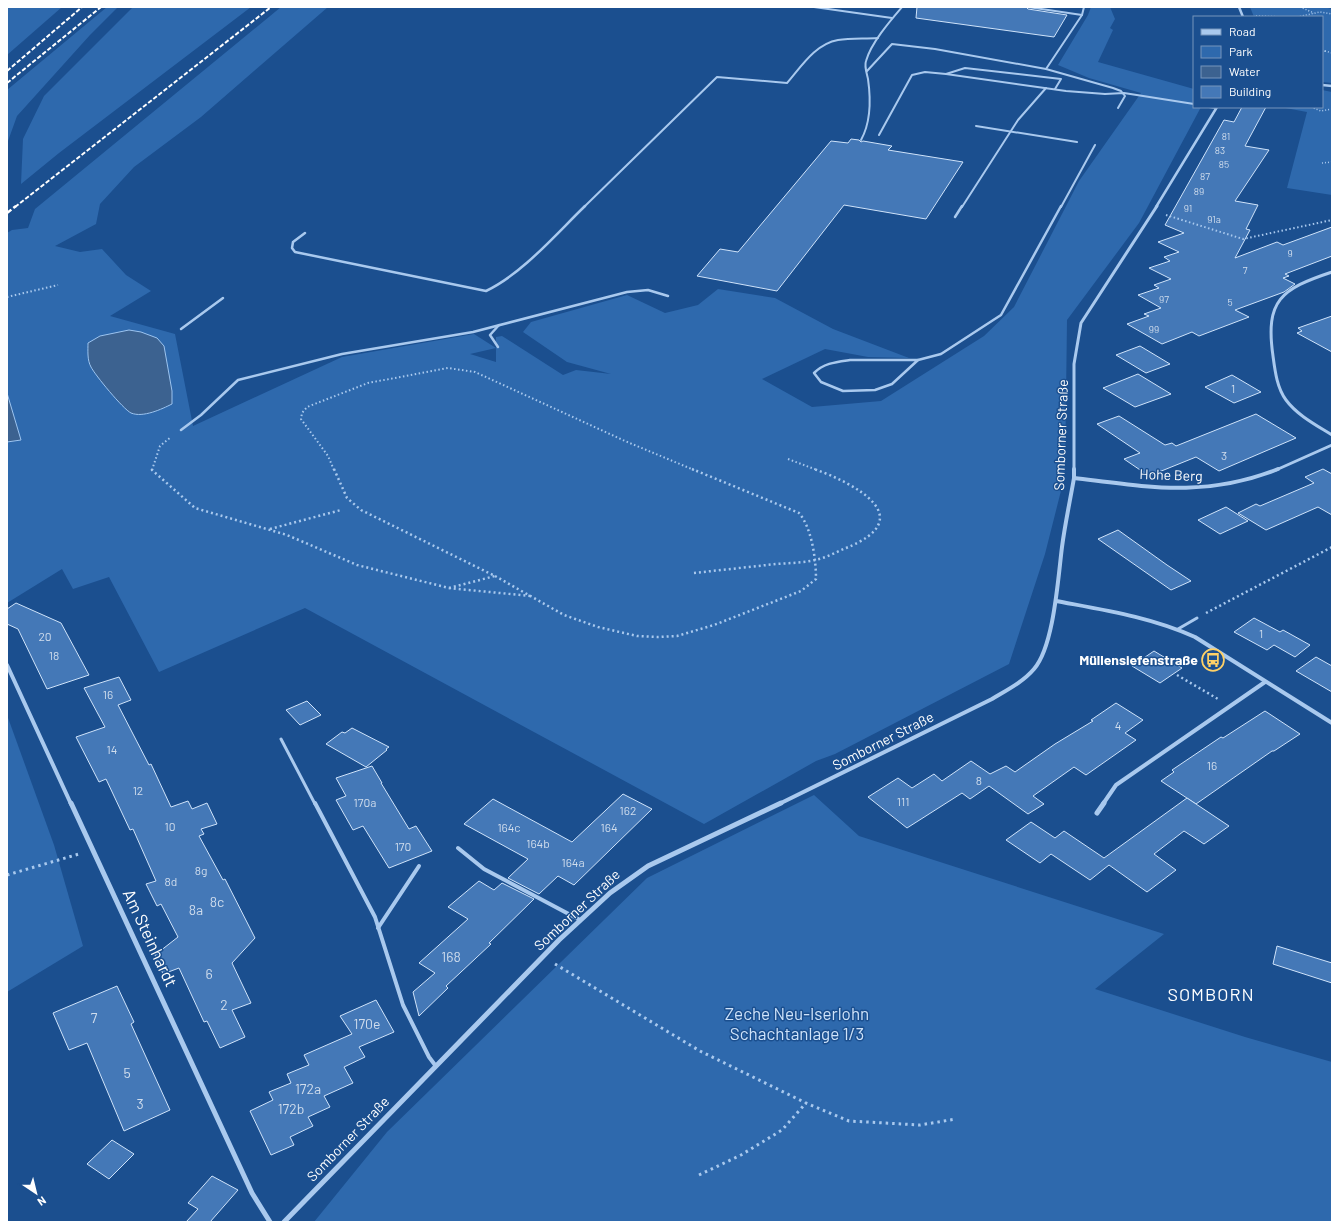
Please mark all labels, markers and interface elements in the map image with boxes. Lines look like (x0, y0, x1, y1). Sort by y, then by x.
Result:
legend (1193, 16, 1323, 108)
text: Road (1229, 24, 1256, 38)
text: Park (1229, 44, 1253, 58)
text: Water (1229, 64, 1261, 78)
text: Building (1229, 84, 1271, 98)
house number: 81 (1222, 130, 1230, 142)
house number: 83 (1215, 144, 1225, 156)
house number: 85 (1219, 158, 1229, 170)
house number: 87 (1200, 170, 1210, 182)
house number: 89 (1194, 185, 1204, 197)
house number: 91 (1184, 202, 1192, 214)
house number: 91a (1207, 213, 1221, 225)
house number: 9 (1287, 247, 1293, 259)
house number: 7 (1243, 264, 1248, 276)
house number: 97 (1159, 293, 1169, 305)
house number: 5 (1227, 296, 1233, 308)
house number: 99 (1149, 323, 1159, 335)
street label: Somborner Straße (1050, 379, 1071, 491)
house number: 1 (1231, 381, 1235, 395)
house number: 3 (1221, 448, 1227, 462)
street label: Hohe Berg (1139, 465, 1203, 484)
house number: 1 (1259, 626, 1263, 640)
house number: 20 (38, 629, 52, 643)
bus stop icon: Müllensiefenstraße (1200, 647, 1226, 673)
house number: 18 (49, 648, 59, 662)
place label: Müllensiefenstraße (1079, 651, 1198, 668)
house number: 16 (103, 687, 113, 701)
street label: Somborner Straße (829, 708, 936, 773)
house number: 4 (1115, 718, 1121, 732)
house number: 14 (107, 742, 117, 756)
house number: 16 (1207, 758, 1217, 772)
house number: 8 (976, 773, 982, 787)
house number: 12 (133, 783, 143, 797)
house number: 111 (897, 794, 909, 808)
house number: 170a (354, 795, 376, 809)
house number: 162 (620, 803, 636, 817)
house number: 10 (165, 819, 175, 833)
house number: 164c (497, 820, 521, 834)
house number: 164 (601, 820, 618, 834)
house number: 164b (526, 836, 550, 850)
house number: 170 (395, 839, 411, 853)
house number: 164a (561, 855, 585, 869)
house number: 8g (195, 863, 207, 877)
street label: Somborner Straße (530, 865, 623, 954)
house number: 8d (165, 874, 177, 888)
street label: Am Steinhardt (120, 885, 182, 990)
house number: 8c (210, 893, 224, 910)
house number: 8a (189, 901, 203, 918)
house number: 168 (441, 948, 461, 965)
house number: 6 (205, 965, 213, 982)
district label: SOMBORN (1167, 983, 1255, 1005)
house number: 2 (220, 996, 228, 1013)
park label: Zeche Neu-Iserlohn Schachtanlage 1/3 (725, 1003, 869, 1043)
house number: 7 (91, 1009, 98, 1026)
house number: 170e (354, 1015, 380, 1032)
house number: 5 (123, 1064, 131, 1081)
house number: 172a (295, 1080, 321, 1097)
street label: Somborner Straße (303, 1093, 392, 1185)
house number: 3 (136, 1095, 144, 1112)
house number: 172b (278, 1100, 304, 1117)
north arrow (16, 1173, 56, 1213)
text: N (35, 1194, 49, 1209)

